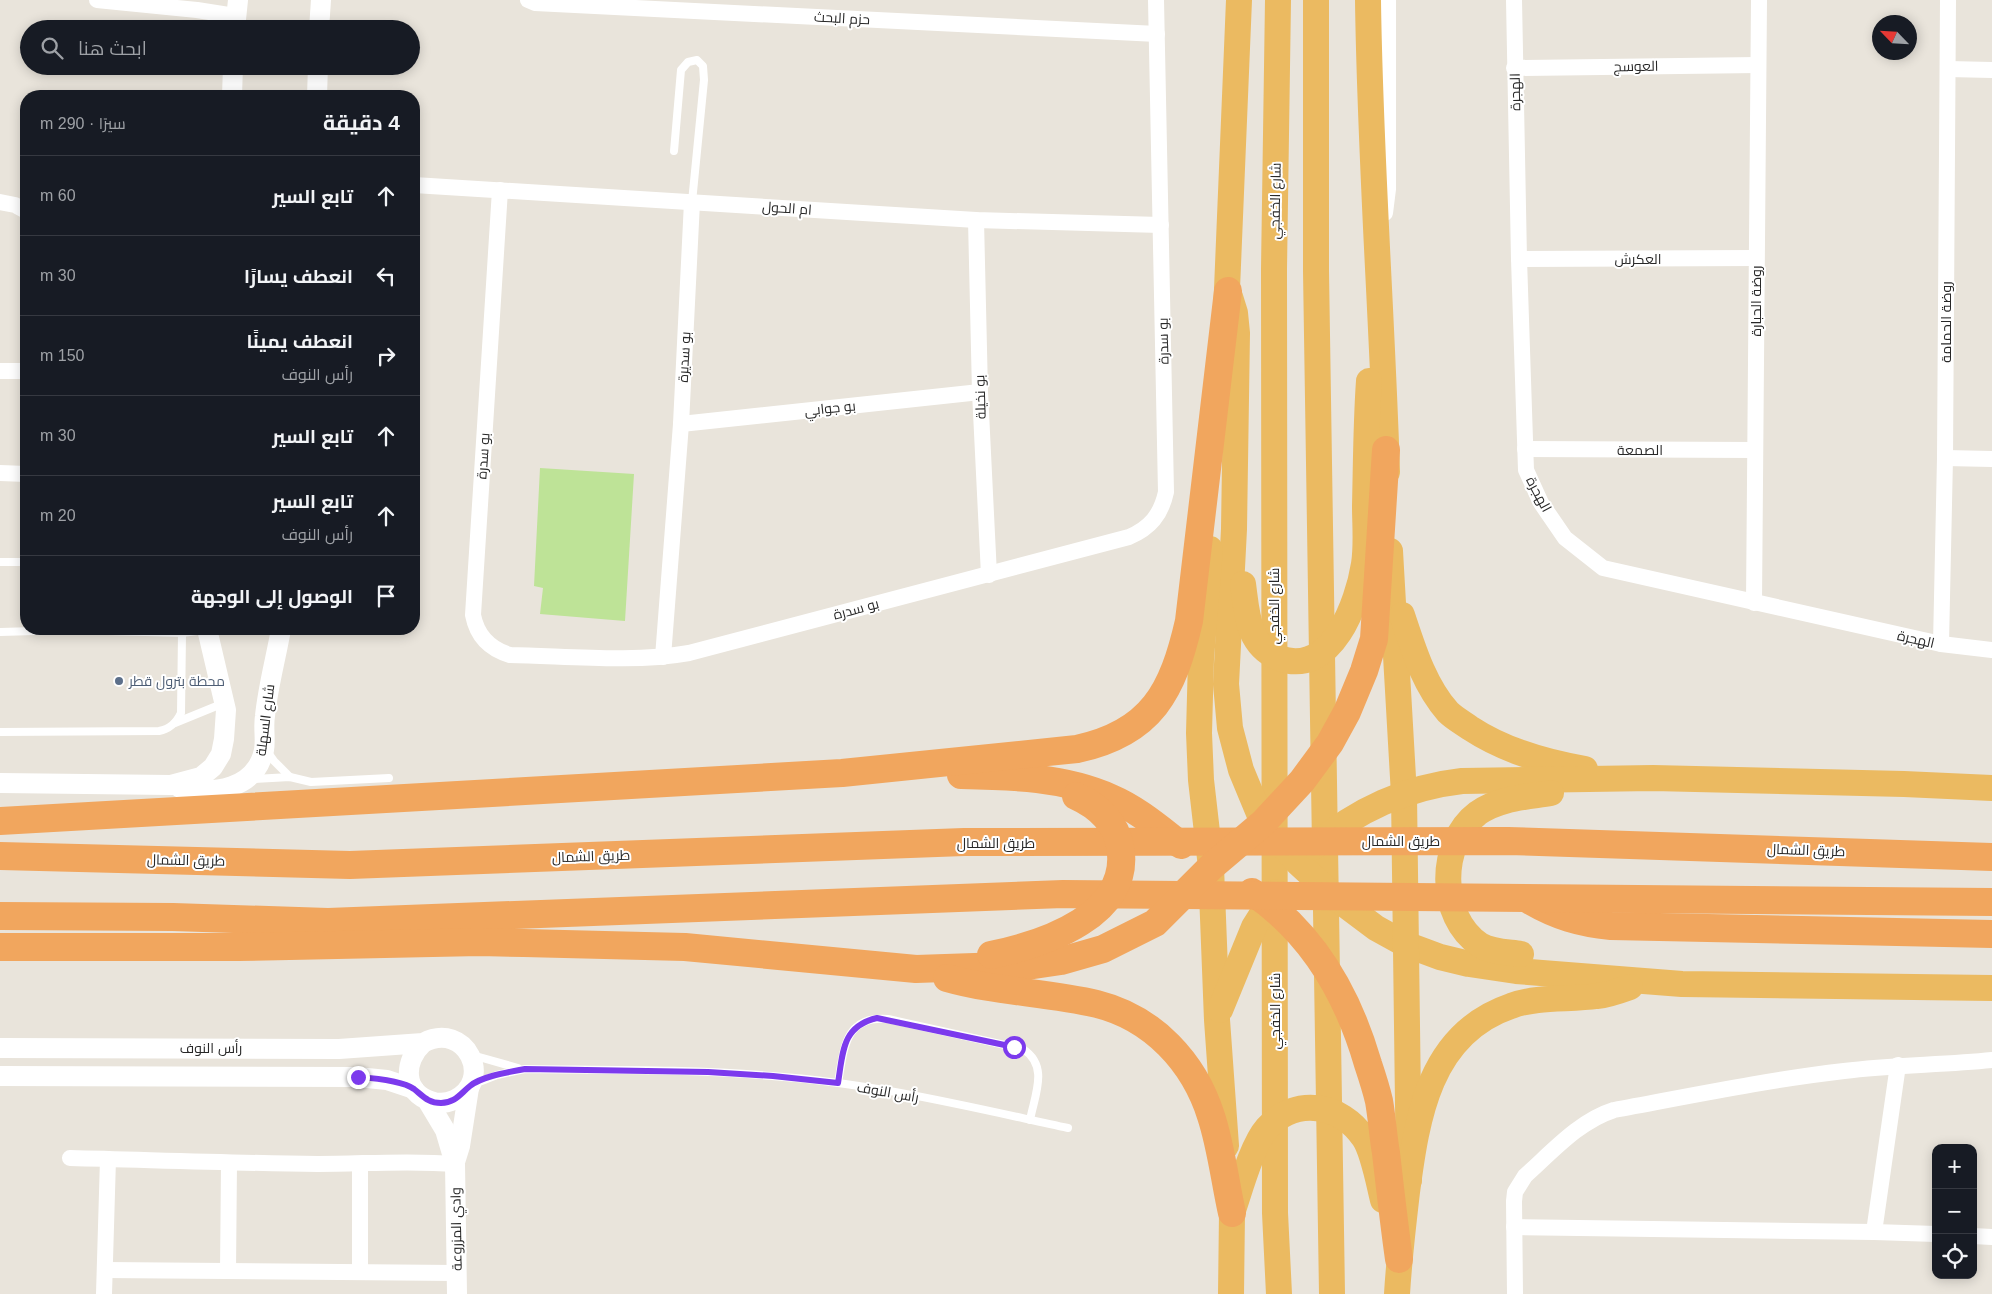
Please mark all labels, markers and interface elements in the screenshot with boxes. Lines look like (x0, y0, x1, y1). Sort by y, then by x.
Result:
street label: حزم البحث (813, 9, 871, 29)
north arrow (1872, 15, 1917, 60)
search box (20, 20, 420, 75)
icon: search (38, 34, 66, 62)
text: ابحث هنا (78, 38, 147, 59)
street label: العوسج (1613, 58, 1659, 75)
street label: الهجرة (1507, 73, 1523, 111)
text: 4 دقيقة (323, 111, 400, 134)
text: سيرًا · 290 m (40, 115, 126, 132)
street label: شارع الخفجي (1266, 162, 1288, 240)
icon: ahead (372, 182, 400, 210)
text: تابع السير (272, 186, 353, 207)
text: 60 m (40, 187, 76, 204)
street label: ام الحول (761, 198, 812, 220)
street label: العكرش (1615, 251, 1661, 267)
icon: left (372, 262, 400, 290)
text: انعطف يسارًا (244, 266, 353, 287)
street label: روضة الحبارة (1748, 266, 1764, 336)
text: 30 m (40, 267, 76, 284)
street label: روضة الحمامة (1938, 281, 1954, 363)
street label: بو سدرة (1155, 318, 1171, 364)
text: انعطف يمينًا (246, 331, 353, 352)
street label: بو سديرة (675, 331, 693, 383)
icon: right (372, 342, 400, 370)
text: 150 m (40, 347, 84, 364)
text: رأس النوف (281, 366, 353, 383)
street label: بو نخيلة (971, 375, 989, 419)
street label: بو جوابي (804, 397, 857, 423)
icon: ahead (372, 422, 400, 450)
text: تابع السير (272, 426, 353, 447)
text: 30 m (40, 427, 76, 444)
street label: بو سدرة (473, 432, 493, 480)
street label: الصمعة (1617, 442, 1663, 458)
street label: الهجرة (1523, 474, 1555, 514)
text: تابع السير (272, 491, 353, 512)
icon: ahead (372, 502, 400, 530)
text: 20 m (40, 507, 76, 524)
text: رأس النوف (281, 526, 353, 543)
street label: شارع الخفجي (1266, 568, 1286, 644)
icon: arrive (372, 582, 400, 610)
text: الوصول إلى الوجهة (191, 586, 353, 607)
street label: بو سدرة (831, 595, 881, 623)
street label: الهجرة (1896, 627, 1936, 651)
place label: محطة بترول قطر (128, 673, 225, 690)
marker: محطة بترول قطر (113, 675, 125, 687)
street label: شارع السهلة (253, 683, 278, 757)
street label: طريق الشمال (1362, 833, 1440, 850)
street label: طريق الشمال (957, 835, 1035, 852)
street label: طريق الشمال (1766, 841, 1845, 860)
street label: طريق الشمال (552, 847, 631, 866)
street label: طريق الشمال (147, 851, 225, 870)
street label: شارع الخفجي (1267, 973, 1287, 1049)
route start (1003, 1036, 1026, 1059)
street label: رأس النوف (180, 1039, 242, 1056)
route end (347, 1066, 370, 1089)
street label: رأس النوف (856, 1078, 920, 1105)
map controls (1932, 1144, 1977, 1279)
button: + (1932, 1144, 1977, 1189)
street label: وادي المزروعة (447, 1187, 469, 1271)
button: − (1932, 1189, 1977, 1234)
button: locate (1932, 1234, 1977, 1279)

